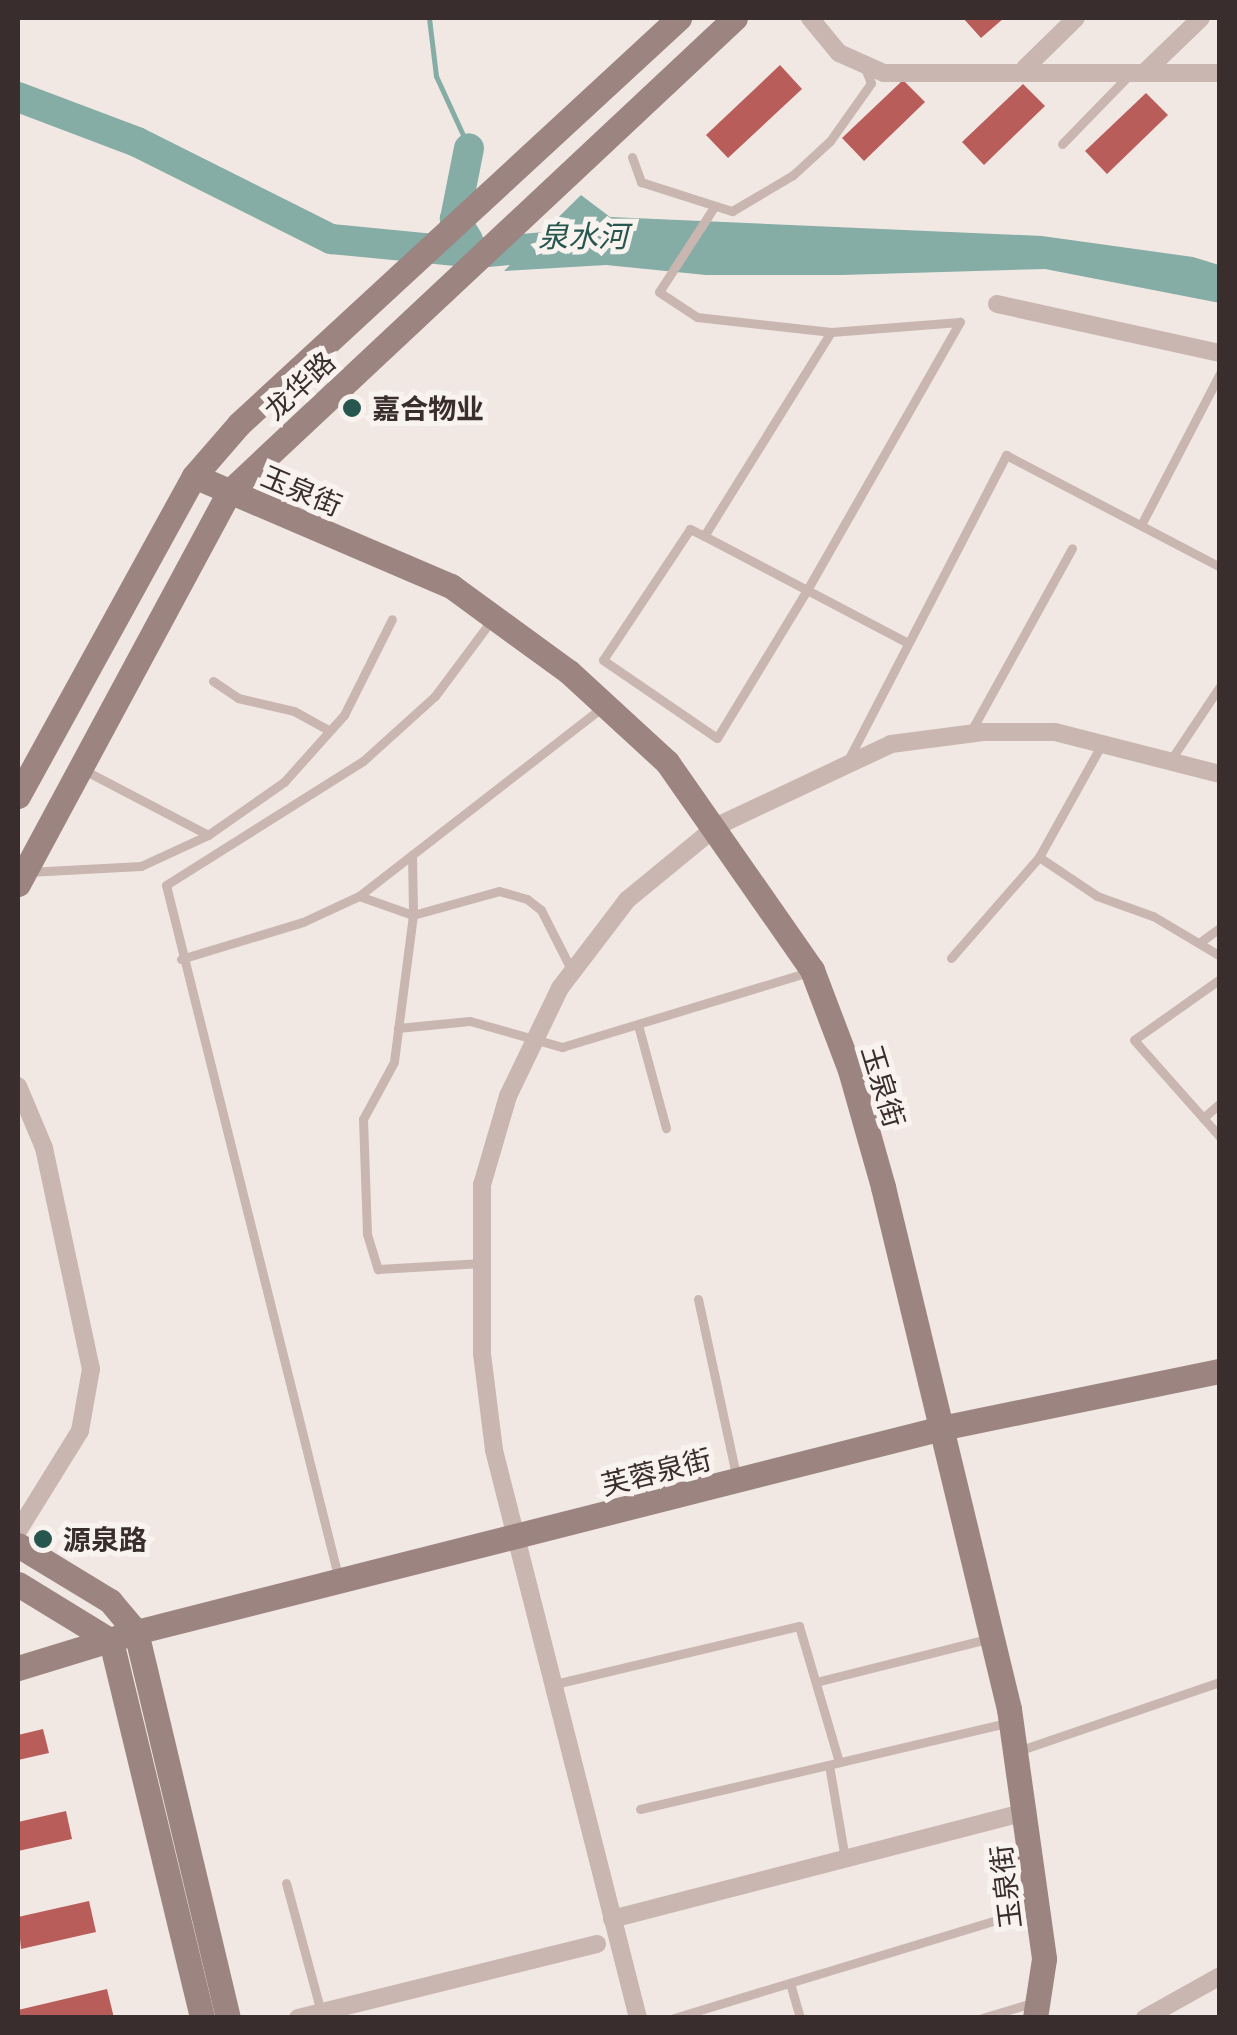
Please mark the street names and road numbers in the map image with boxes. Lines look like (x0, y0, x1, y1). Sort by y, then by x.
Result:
street label: 龙华路 (257, 344, 341, 426)
street label: 玉泉街 (257, 458, 347, 522)
street label: 玉泉街 (856, 1041, 912, 1131)
street label: 芙蓉泉街 (598, 1441, 714, 1501)
street label: 玉泉街 (983, 1843, 1027, 1931)

